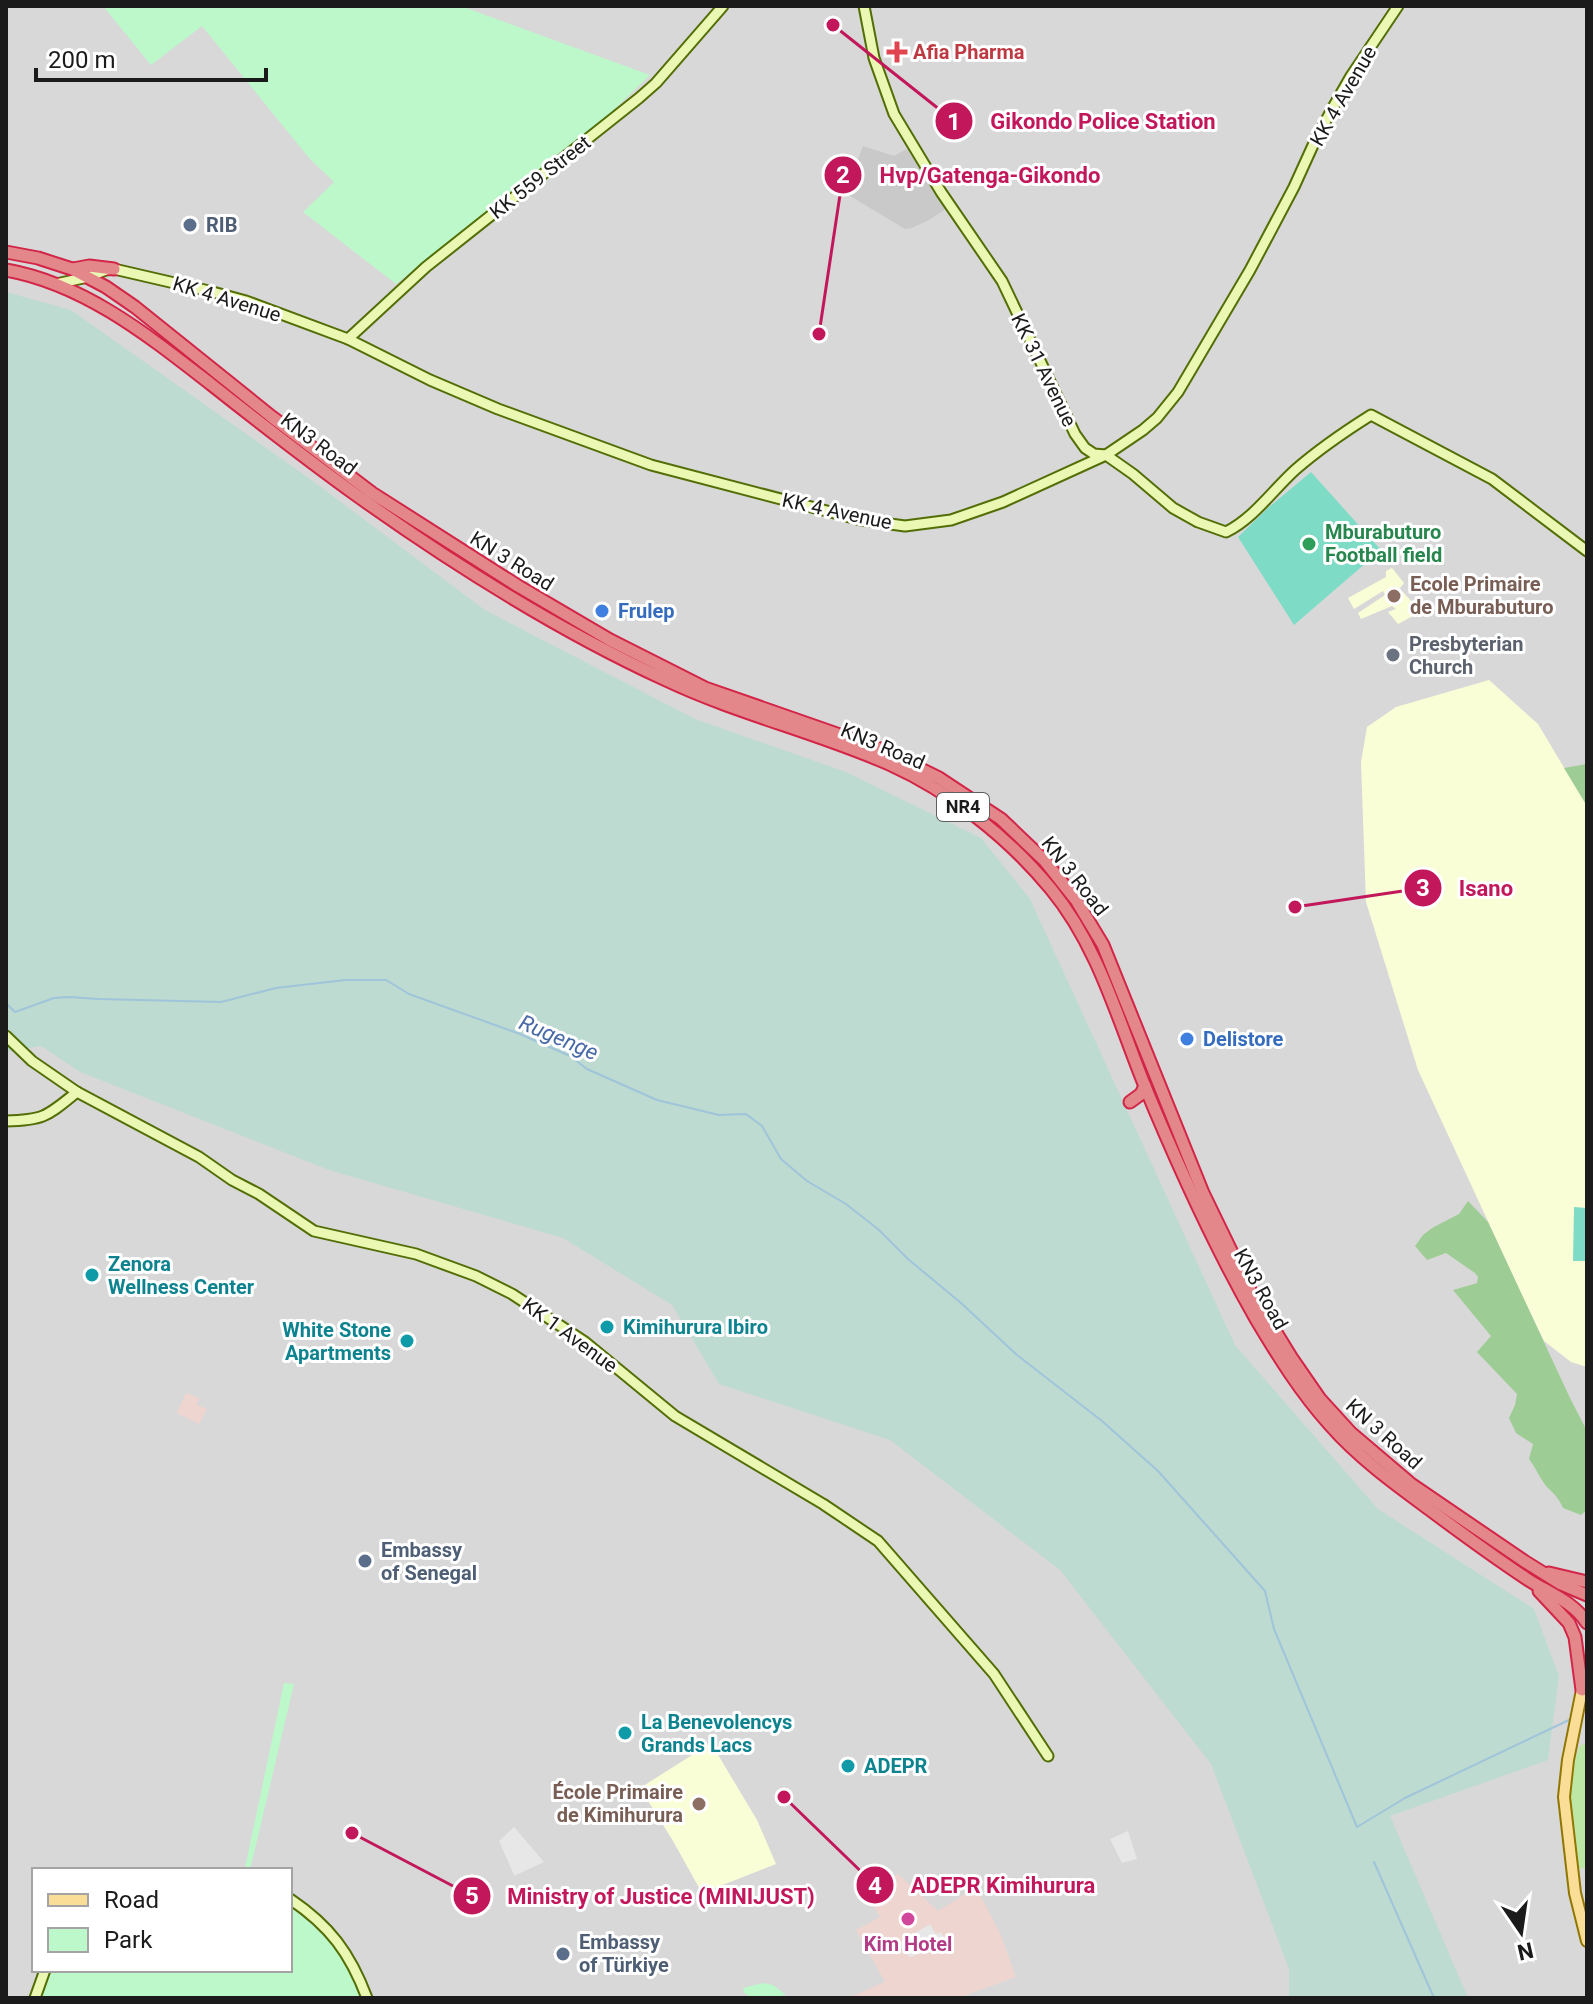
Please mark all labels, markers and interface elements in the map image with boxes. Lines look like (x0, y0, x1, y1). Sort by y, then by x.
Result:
scale bar (36, 32, 266, 82)
place label: Afia Pharma (913, 40, 1025, 64)
street label: KK 4 Avenue (1305, 42, 1381, 150)
marker: Afia Pharma (888, 43, 906, 61)
text: 200 m (48, 46, 115, 74)
callout: Gikondo Police Station (934, 98, 1231, 144)
text: 1 (947, 108, 961, 136)
text: Gikondo Police Station (990, 109, 1216, 134)
street label: KK 559 Street (485, 130, 595, 224)
callout: Hvp/Gatenga-Gikondo (823, 152, 1116, 198)
text: 2 (836, 161, 850, 189)
text: Hvp/Gatenga-Gikondo (880, 163, 1100, 188)
place label: RIB (206, 213, 237, 237)
marker: RIB (181, 216, 199, 234)
street label: KK 4 Avenue (170, 271, 284, 327)
street label: KK 31 Avenue (1006, 310, 1082, 430)
street label: KN3 Road (276, 408, 362, 480)
street label: KK 4 Avenue (780, 488, 894, 534)
place label: Mburabuturo Football field (1325, 520, 1442, 567)
street label: KN 3 Road (466, 526, 558, 596)
marker: Mburabuturo Football field (1300, 535, 1318, 553)
place label: Ecole Primaire de Mburabuturo (1410, 572, 1553, 619)
marker: Ecole Primaire de Mburabuturo (1385, 587, 1403, 605)
place label: Frulep (618, 599, 675, 623)
marker: Frulep (593, 602, 611, 620)
place label: Presbyterian Church (1409, 632, 1523, 679)
marker: Presbyterian Church (1384, 646, 1402, 664)
street label: KN3 Road (837, 718, 929, 774)
road number: NR4 (937, 793, 989, 821)
street label: KN 3 Road (1037, 832, 1113, 920)
callout: Isano (1403, 865, 1529, 911)
text: 3 (1416, 874, 1430, 902)
text: Isano (1459, 876, 1513, 901)
water label: Rugenge (516, 1010, 602, 1065)
place label: Delistore (1203, 1027, 1284, 1051)
marker: Delistore (1178, 1030, 1196, 1048)
street label: KN3 Road (1229, 1244, 1293, 1334)
place label: Zenora Wellness Center (108, 1252, 255, 1299)
marker: Zenora Wellness Center (83, 1266, 101, 1284)
street label: KK 1 Avenue (518, 1292, 622, 1378)
place label: Kimihurura Ibiro (623, 1315, 768, 1339)
place label: White Stone Apartments (282, 1318, 391, 1365)
marker: Kimihurura Ibiro (598, 1318, 616, 1336)
marker: White Stone Apartments (398, 1332, 416, 1350)
street label: KN 3 Road (1341, 1394, 1427, 1474)
place label: Embassy of Senegal (381, 1538, 477, 1585)
marker: Embassy of Senegal (356, 1552, 374, 1570)
place label: La Benevolencys Grands Lacs (641, 1710, 792, 1757)
marker: La Benevolencys Grands Lacs (616, 1724, 634, 1742)
place label: ADEPR (864, 1754, 928, 1778)
marker: ADEPR (839, 1757, 857, 1775)
place label: École Primaire de Kimihurura (552, 1780, 683, 1827)
marker: École Primaire de Kimihurura (690, 1795, 708, 1813)
callout: ADEPR Kimihurura (855, 1862, 1112, 1908)
legend (32, 1868, 292, 1972)
text: 4 (868, 1872, 882, 1900)
callout: Ministry of Justice (MINIJUST) (452, 1873, 831, 1919)
text: ADEPR Kimihurura (911, 1873, 1095, 1898)
text: 5 (465, 1882, 479, 1910)
text: Ministry of Justice (MINIJUST) (507, 1884, 815, 1909)
text: Road (104, 1886, 159, 1914)
north arrow (1481, 1892, 1561, 1972)
marker: Kim Hotel (899, 1910, 917, 1928)
text: Park (104, 1926, 153, 1954)
place label: Embassy of Türkiye (579, 1930, 669, 1977)
place label: Kim Hotel (864, 1932, 952, 1956)
text: N (1515, 1937, 1536, 1965)
marker: Embassy of Türkiye (554, 1945, 572, 1963)

